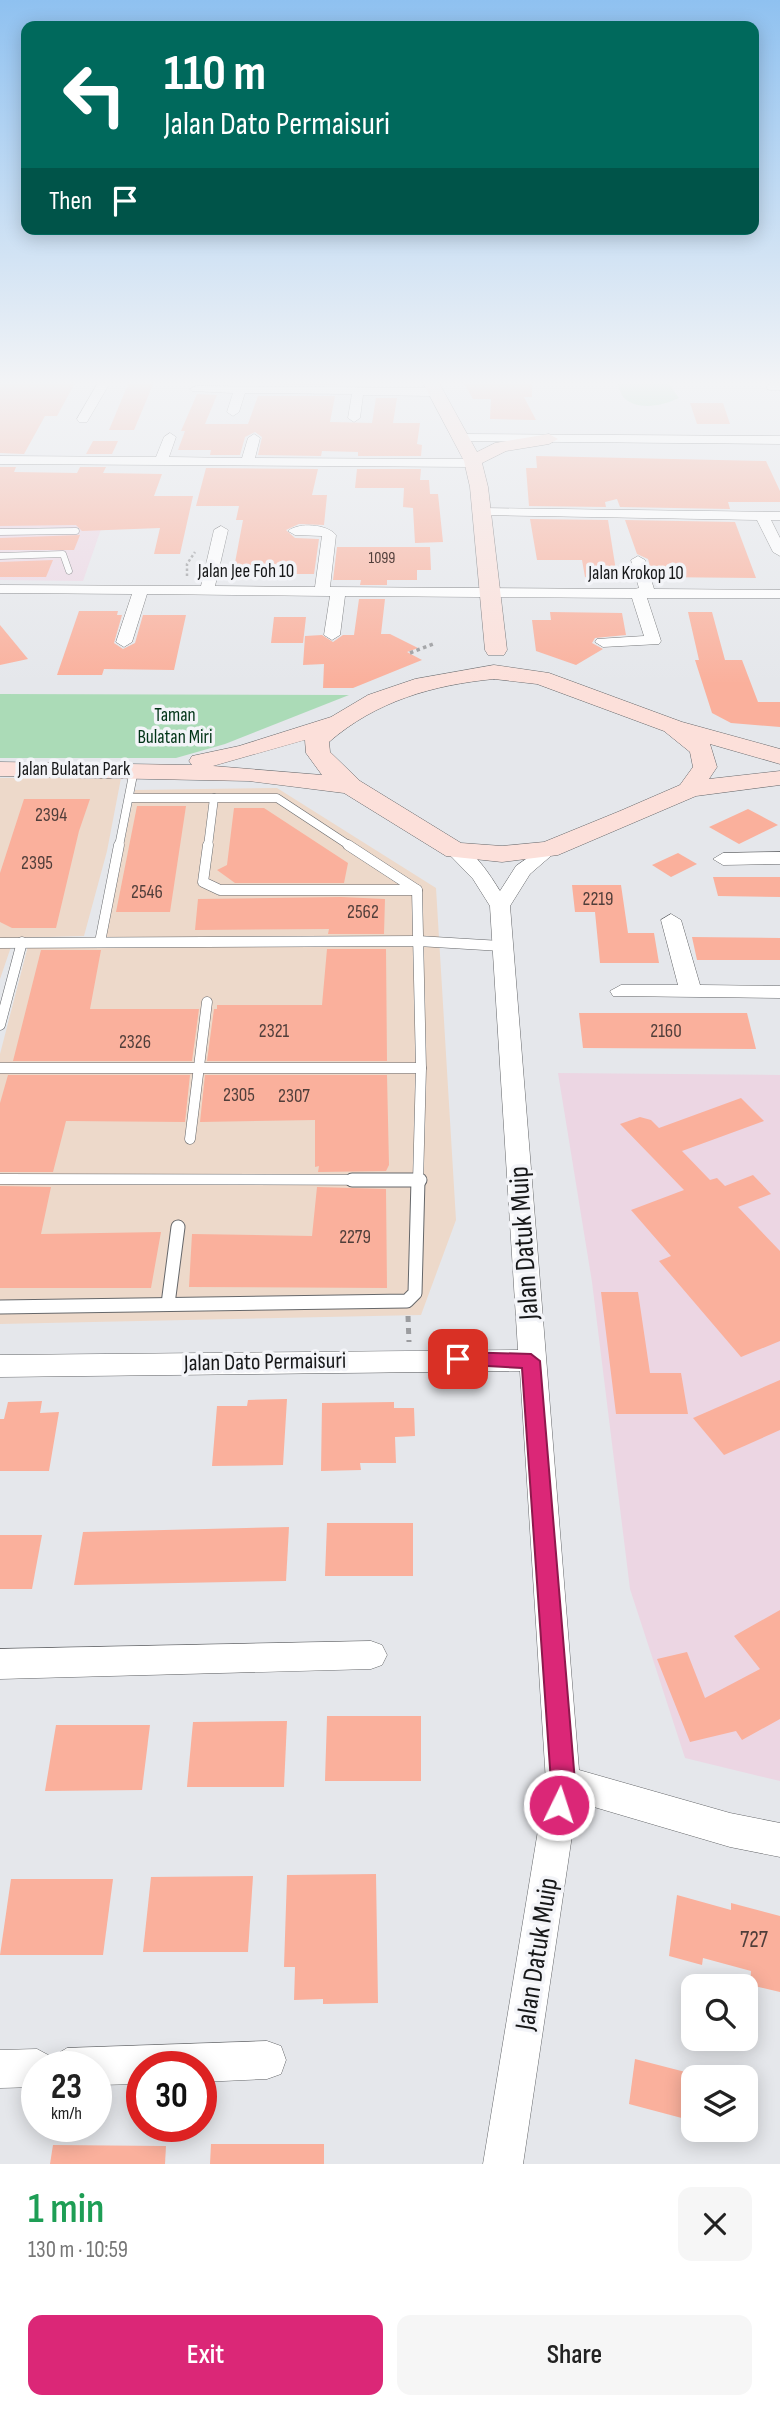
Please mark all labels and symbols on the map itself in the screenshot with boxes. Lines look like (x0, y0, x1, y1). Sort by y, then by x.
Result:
house number: 1099 (369, 549, 395, 568)
street label: Jalan Jee Foh 10 (197, 560, 294, 583)
street label: Jalan Krokop 10 (587, 562, 684, 585)
park label: Taman Bulatan Miri (137, 704, 213, 749)
street label: Jalan Bulatan Park (17, 758, 131, 781)
house number: 2394 (35, 804, 67, 827)
house number: 2395 (21, 852, 53, 875)
house number: 2546 (131, 881, 163, 904)
house number: 2219 (583, 888, 613, 911)
house number: 2562 (347, 901, 379, 924)
house number: 2321 (259, 1020, 290, 1043)
house number: 2160 (650, 1020, 682, 1043)
house number: 2326 (119, 1031, 151, 1054)
house number: 2305 (223, 1084, 255, 1107)
house number: 2307 (278, 1085, 310, 1108)
street label: Jalan Datuk Muip (502, 1165, 546, 1322)
house number: 2279 (339, 1226, 371, 1249)
pin (428, 1329, 488, 1389)
street label: Jalan Dato Permaisuri (183, 1347, 346, 1377)
position arrow (522, 1768, 596, 1842)
street label: Jalan Datuk Muip (509, 1875, 565, 2034)
house number: 727 (740, 1926, 768, 1954)
speed limit sign: 30 (126, 2051, 217, 2142)

